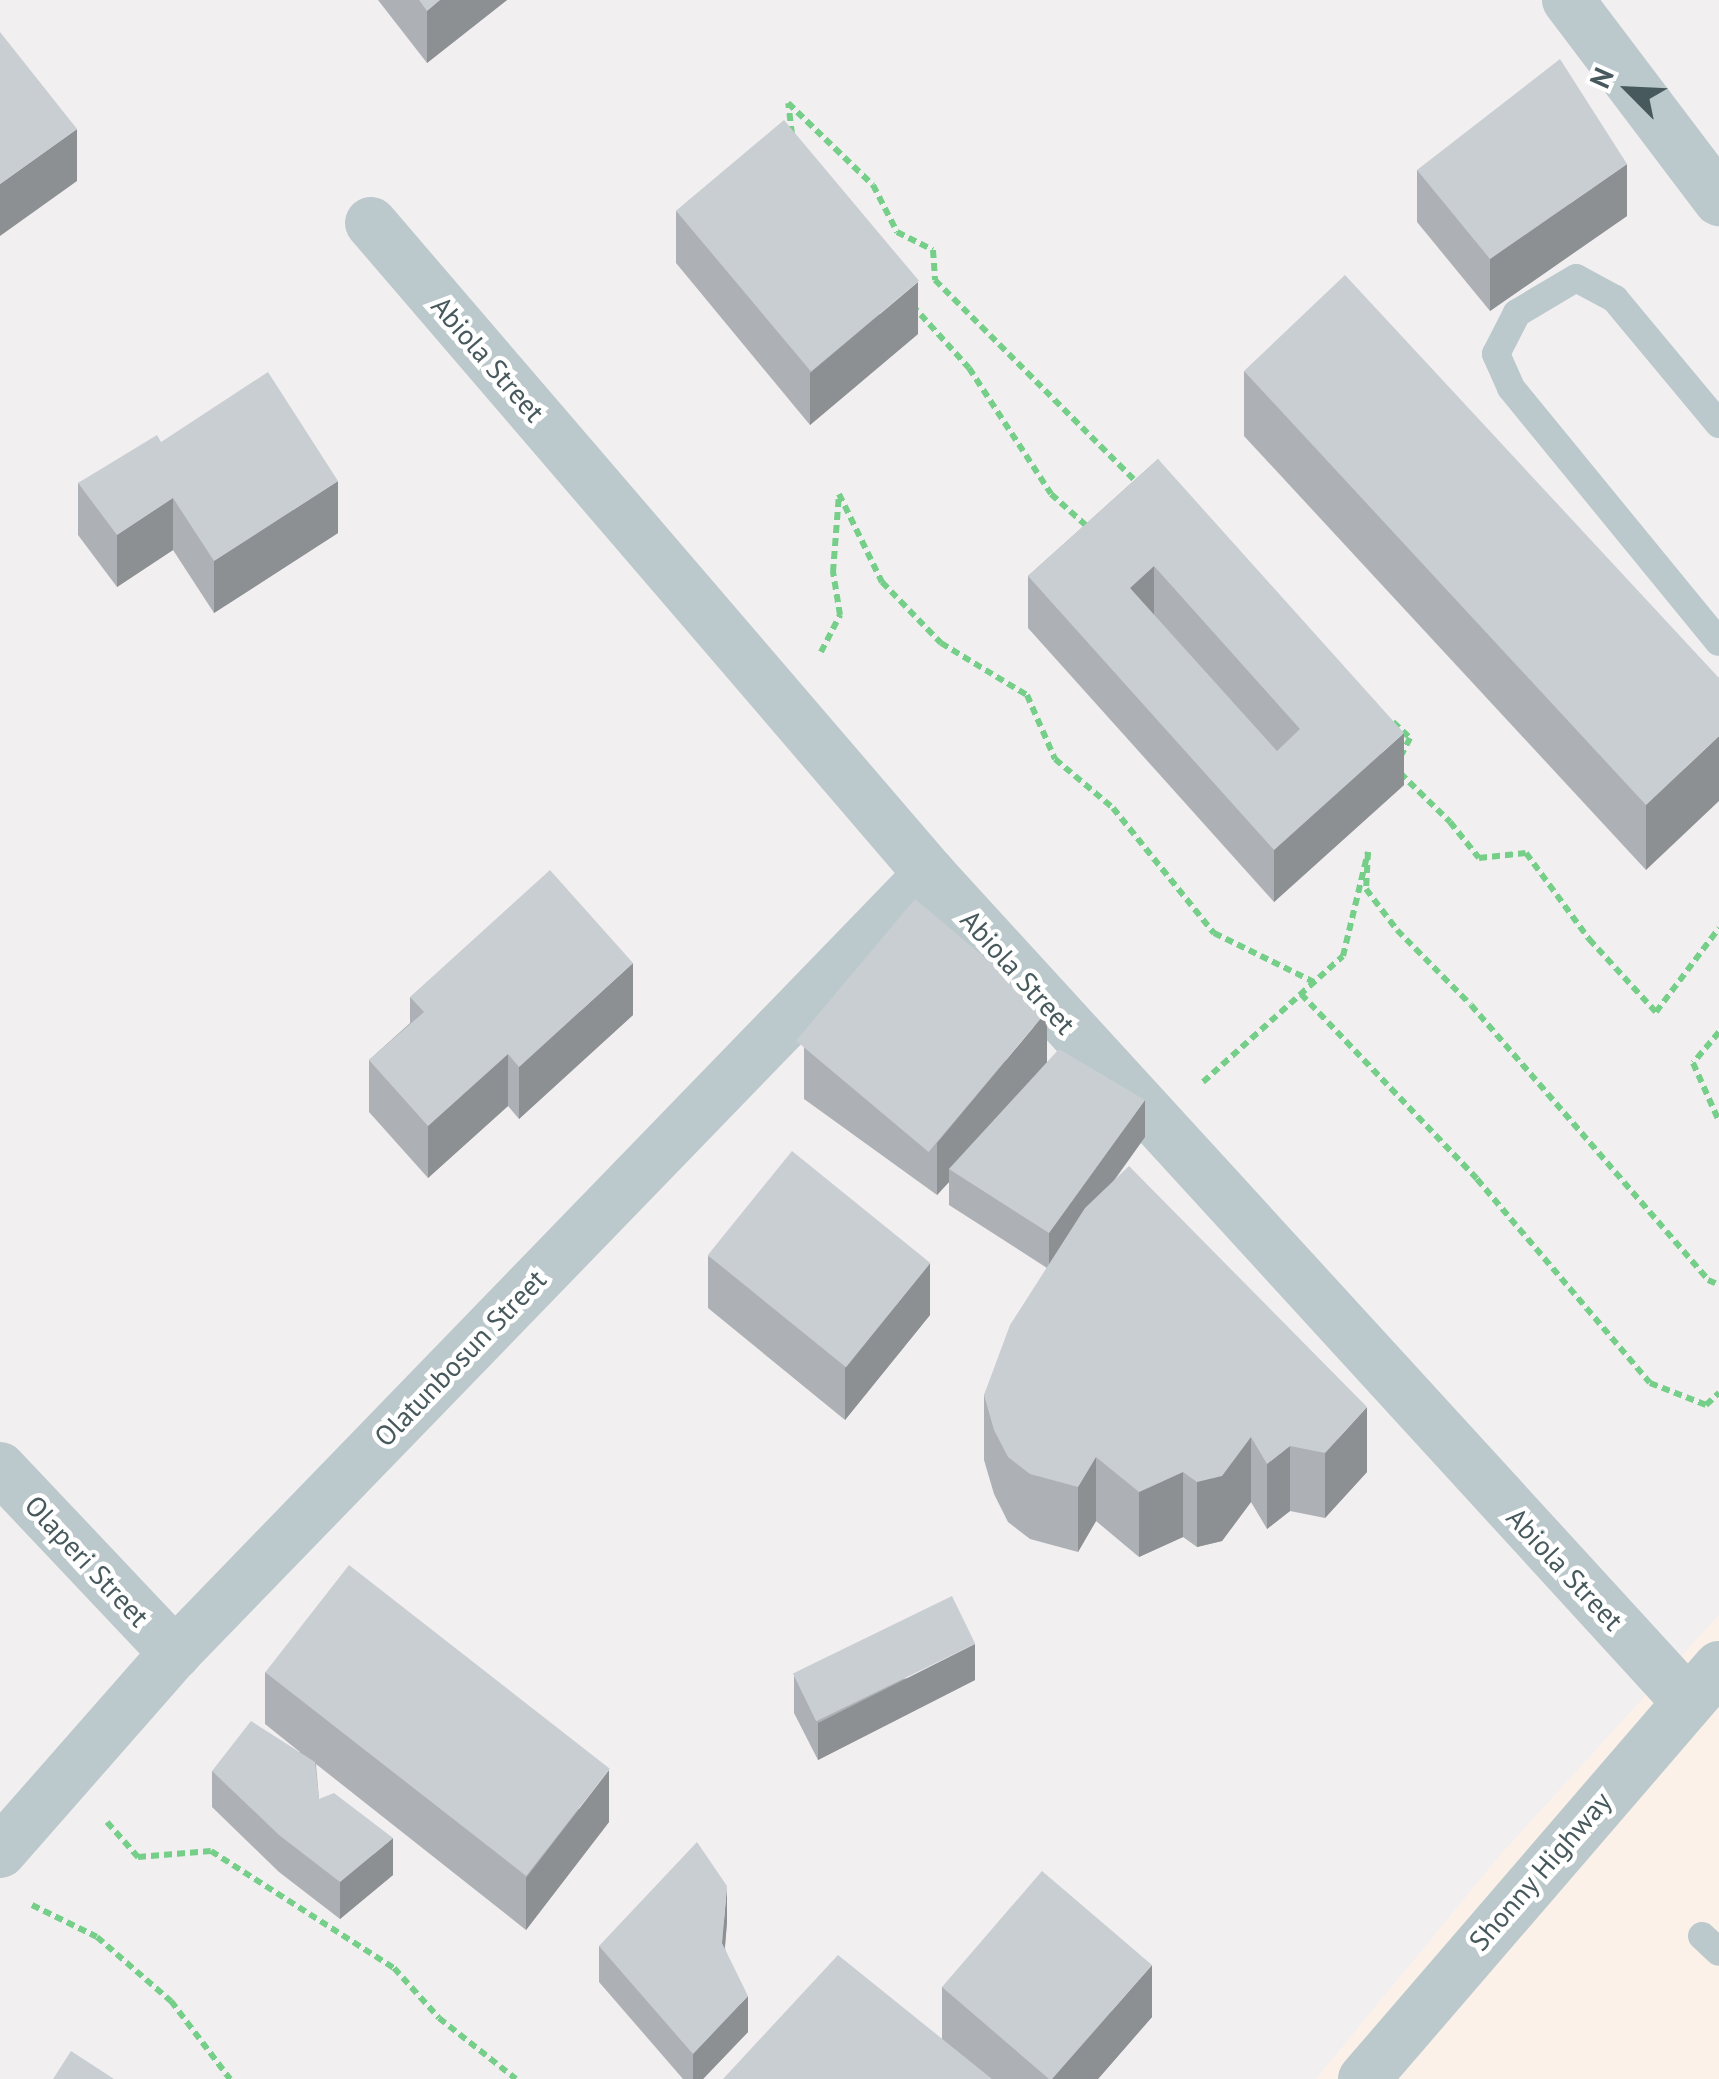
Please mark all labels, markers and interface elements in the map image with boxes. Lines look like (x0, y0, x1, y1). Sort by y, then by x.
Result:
north arrow (1579, 40, 1679, 140)
text: N (1580, 62, 1622, 94)
street label: Abiola Street (424, 289, 552, 429)
street label: Abiola Street (954, 903, 1082, 1041)
street label: Olatunbosun Street (367, 1263, 553, 1453)
street label: Olaperi Street (18, 1489, 156, 1633)
street label: Abiola Street (1500, 1501, 1630, 1637)
street label: Shonny Highway (1462, 1784, 1618, 1958)

